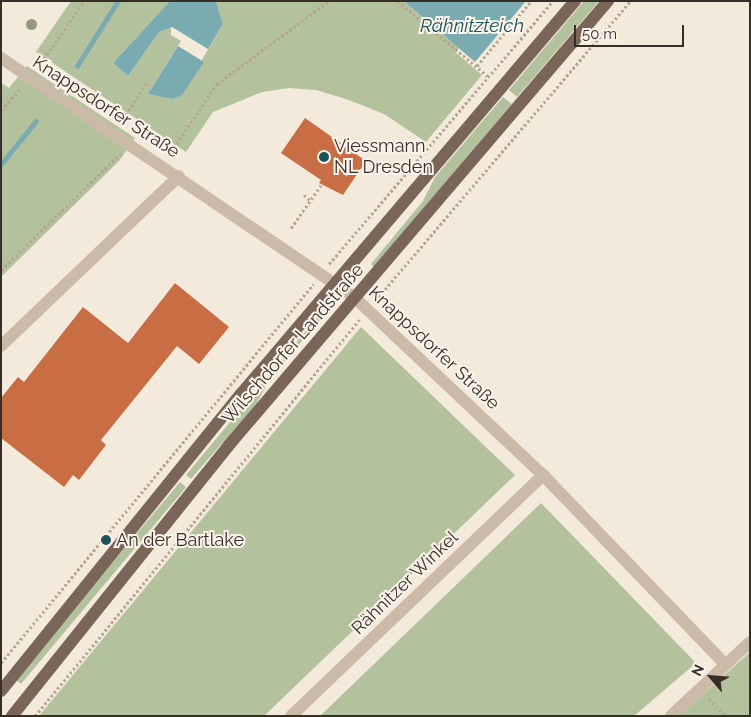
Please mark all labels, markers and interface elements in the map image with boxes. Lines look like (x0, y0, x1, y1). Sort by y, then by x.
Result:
water label: Rähnitzteich (420, 15, 524, 37)
scale bar (576, 15, 686, 47)
text: 50 m (582, 25, 617, 43)
street label: Knappsdorfer Straße (28, 51, 184, 163)
place label: Viessmann NL Dresden (334, 136, 433, 178)
marker: Viessmann NL Dresden (318, 151, 330, 163)
street label: Wilschdorfer Landstraße (217, 259, 369, 429)
street label: Knappsdorfer Straße (364, 282, 504, 414)
street label: Rähnitzer Winkel (347, 527, 463, 639)
place label: An der Bartlake (116, 529, 244, 551)
marker: An der Bartlake (100, 534, 112, 546)
north arrow (686, 652, 736, 702)
text: N (688, 662, 707, 679)

